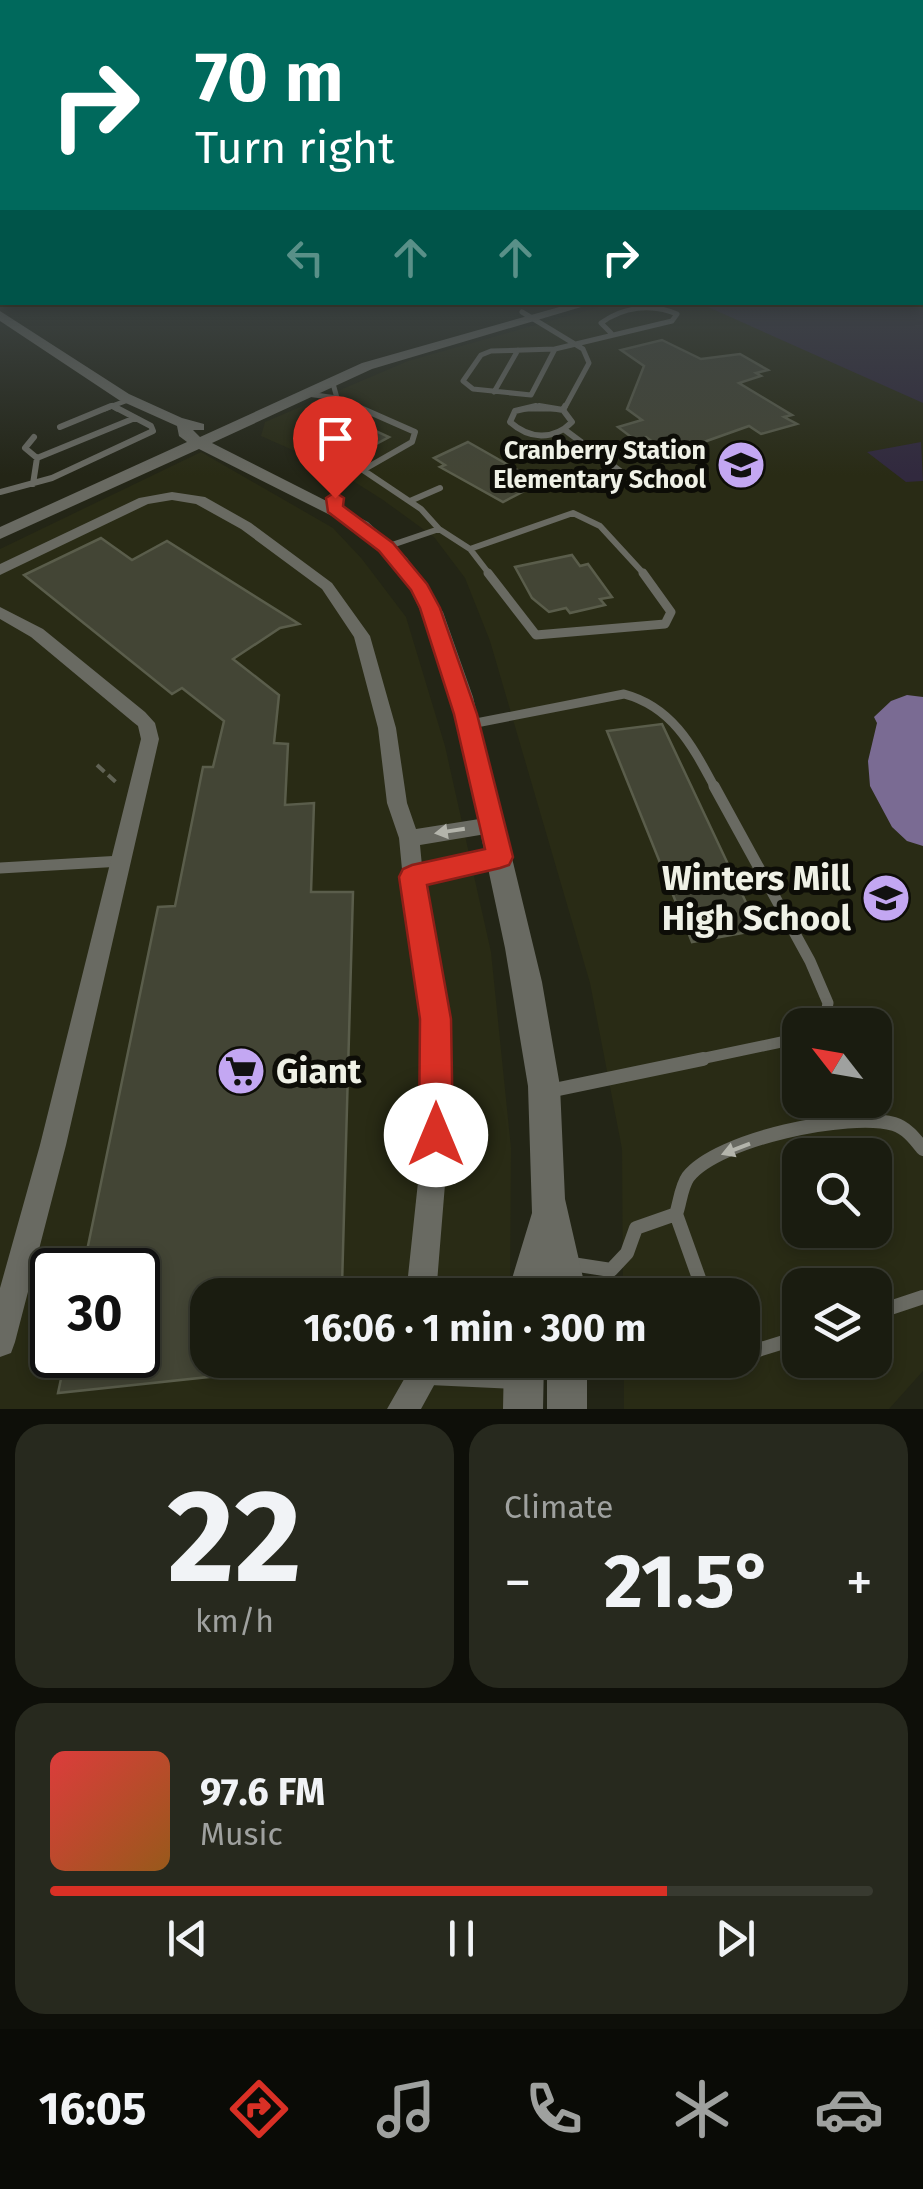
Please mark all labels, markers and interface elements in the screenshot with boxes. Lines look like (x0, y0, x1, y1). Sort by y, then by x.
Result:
text: 70 m (195, 36, 344, 120)
icon: right (30, 40, 160, 170)
text: Turn right (195, 121, 394, 175)
icon: left (278, 230, 333, 285)
icon: ahead (383, 230, 438, 285)
icon: ahead (488, 230, 543, 285)
icon: right (593, 230, 648, 285)
pin (293, 396, 378, 499)
icon: arrive (308, 411, 363, 466)
place label: Cranberry Station Elementary School (493, 436, 707, 495)
school or university icon: Cranberry Station Elementary School (715, 439, 767, 491)
one-way arrow (434, 824, 466, 840)
place label: Winters Mill High School (662, 857, 852, 939)
school or university icon: Winters Mill High School (860, 872, 912, 924)
north arrow (782, 1008, 892, 1118)
map controls (782, 1008, 892, 1378)
supermarket icon: Giant (215, 1045, 267, 1097)
place label: Giant (276, 1050, 362, 1092)
position arrow (384, 1083, 488, 1187)
button: search (782, 1138, 892, 1248)
one-way arrow (720, 1142, 750, 1158)
speed limit sign: 30 (30, 1248, 160, 1378)
button: layers (782, 1268, 892, 1378)
text: 16:06 · 1 min · 300 m (304, 1305, 646, 1351)
text: 22 (167, 1459, 302, 1615)
text: Climate (504, 1488, 613, 1526)
text: 21.5° (604, 1537, 773, 1627)
text: − (504, 1550, 532, 1616)
text: + (846, 1550, 873, 1616)
text: km/h (195, 1602, 274, 1640)
text: 97.6 FM (200, 1769, 325, 1815)
text: Music (200, 1815, 283, 1853)
icon: previous (160, 1911, 215, 1966)
icon: pause (434, 1911, 489, 1966)
icon: next (708, 1911, 763, 1966)
icon: directions (224, 2074, 294, 2144)
icon: music (371, 2074, 441, 2144)
icon: phone (519, 2074, 589, 2144)
icon: climate (667, 2074, 737, 2144)
icon: car (814, 2074, 884, 2144)
text: 16:05 (39, 2082, 146, 2136)

